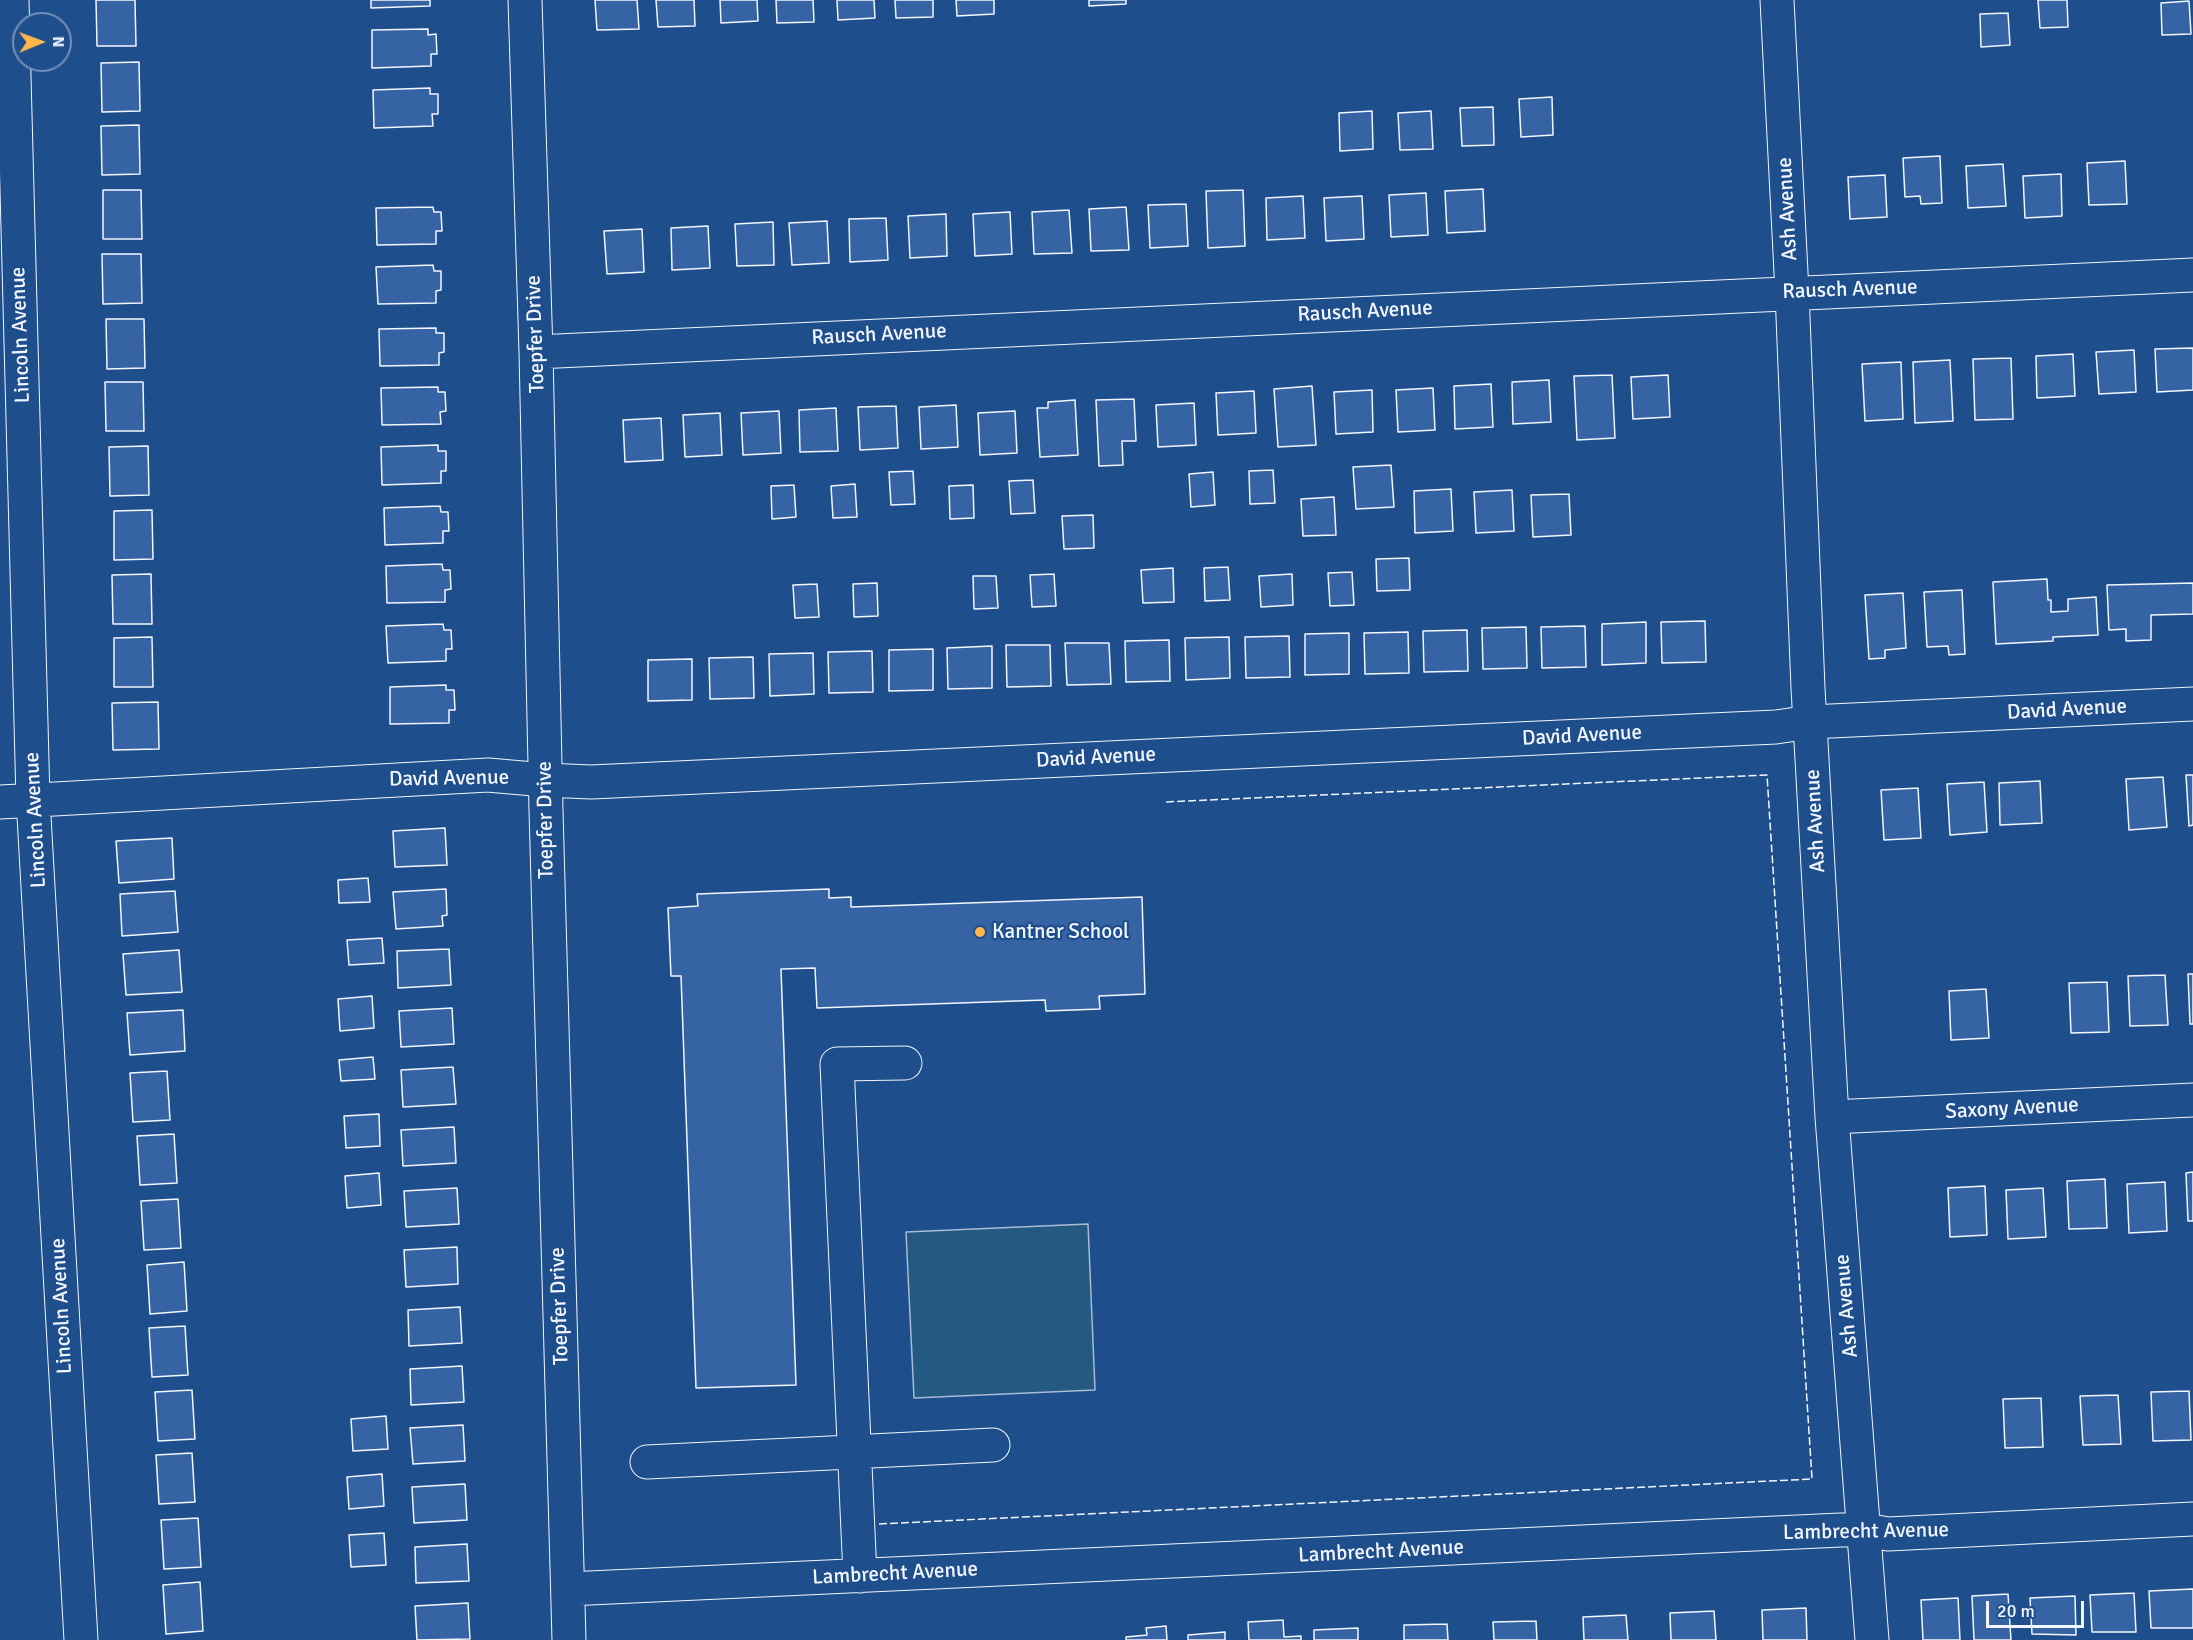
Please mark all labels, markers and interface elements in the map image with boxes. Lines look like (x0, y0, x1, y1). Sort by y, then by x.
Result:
north arrow (12, 12, 72, 72)
text: N (48, 36, 68, 47)
street label: Ash Avenue (1773, 157, 1803, 261)
street label: Lincoln Avenue (6, 266, 36, 404)
street label: Toepfer Drive (521, 275, 551, 393)
street label: Rausch Avenue (1782, 275, 1918, 305)
street label: Rausch Avenue (1297, 296, 1433, 328)
street label: Rausch Avenue (811, 319, 947, 351)
street label: David Avenue (2006, 694, 2128, 726)
street label: David Avenue (1521, 720, 1643, 752)
street label: David Avenue (1035, 742, 1157, 774)
street label: Lincoln Avenue (20, 751, 52, 889)
street label: Toepfer Drive (532, 761, 560, 879)
street label: David Avenue (389, 765, 509, 793)
street label: Ash Avenue (1801, 769, 1831, 873)
place label: Kantner School (992, 919, 1129, 945)
marker: Kantner School (973, 925, 987, 939)
street label: Saxony Avenue (1945, 1093, 2079, 1125)
street label: Lincoln Avenue (46, 1237, 78, 1375)
street label: Toepfer Drive (545, 1247, 575, 1365)
street label: Ash Avenue (1830, 1253, 1864, 1359)
street label: Lambrecht Avenue (1783, 1518, 1949, 1546)
street label: Lambrecht Avenue (1297, 1535, 1465, 1569)
street label: Lambrecht Avenue (811, 1557, 979, 1591)
scale bar (1989, 1589, 2086, 1627)
text: 20 m (1997, 1600, 2035, 1622)

